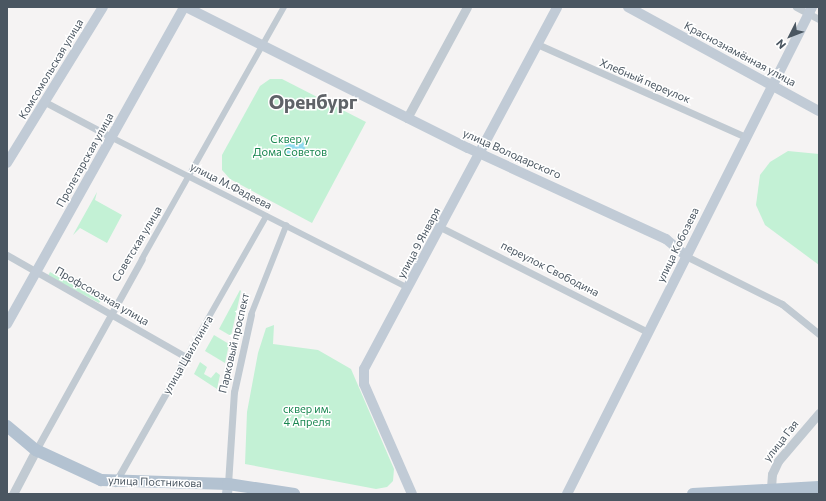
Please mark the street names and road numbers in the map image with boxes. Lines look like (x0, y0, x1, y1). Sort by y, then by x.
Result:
street label: Комсомольская улица (16, 16, 86, 122)
street label: Краснознамённая улица (682, 19, 798, 89)
street label: Хлебный переулок (598, 56, 692, 106)
street label: Пролетарская улица (54, 111, 116, 209)
street label: улица Володарского (461, 126, 563, 182)
street label: улица М.Фадеева (188, 160, 274, 212)
street label: Советская улица (109, 204, 165, 284)
street label: улица 9 Января (395, 205, 443, 281)
street label: улица Кобозева (654, 205, 702, 285)
street label: переулок Свободина (499, 239, 601, 299)
street label: Профсоюзная улица (53, 264, 151, 328)
street label: Парковый проспект (216, 292, 252, 394)
street label: улица Цвиллинга (160, 313, 216, 397)
street label: улица Гая (761, 418, 801, 464)
street label: улица Постникова (108, 474, 202, 490)

